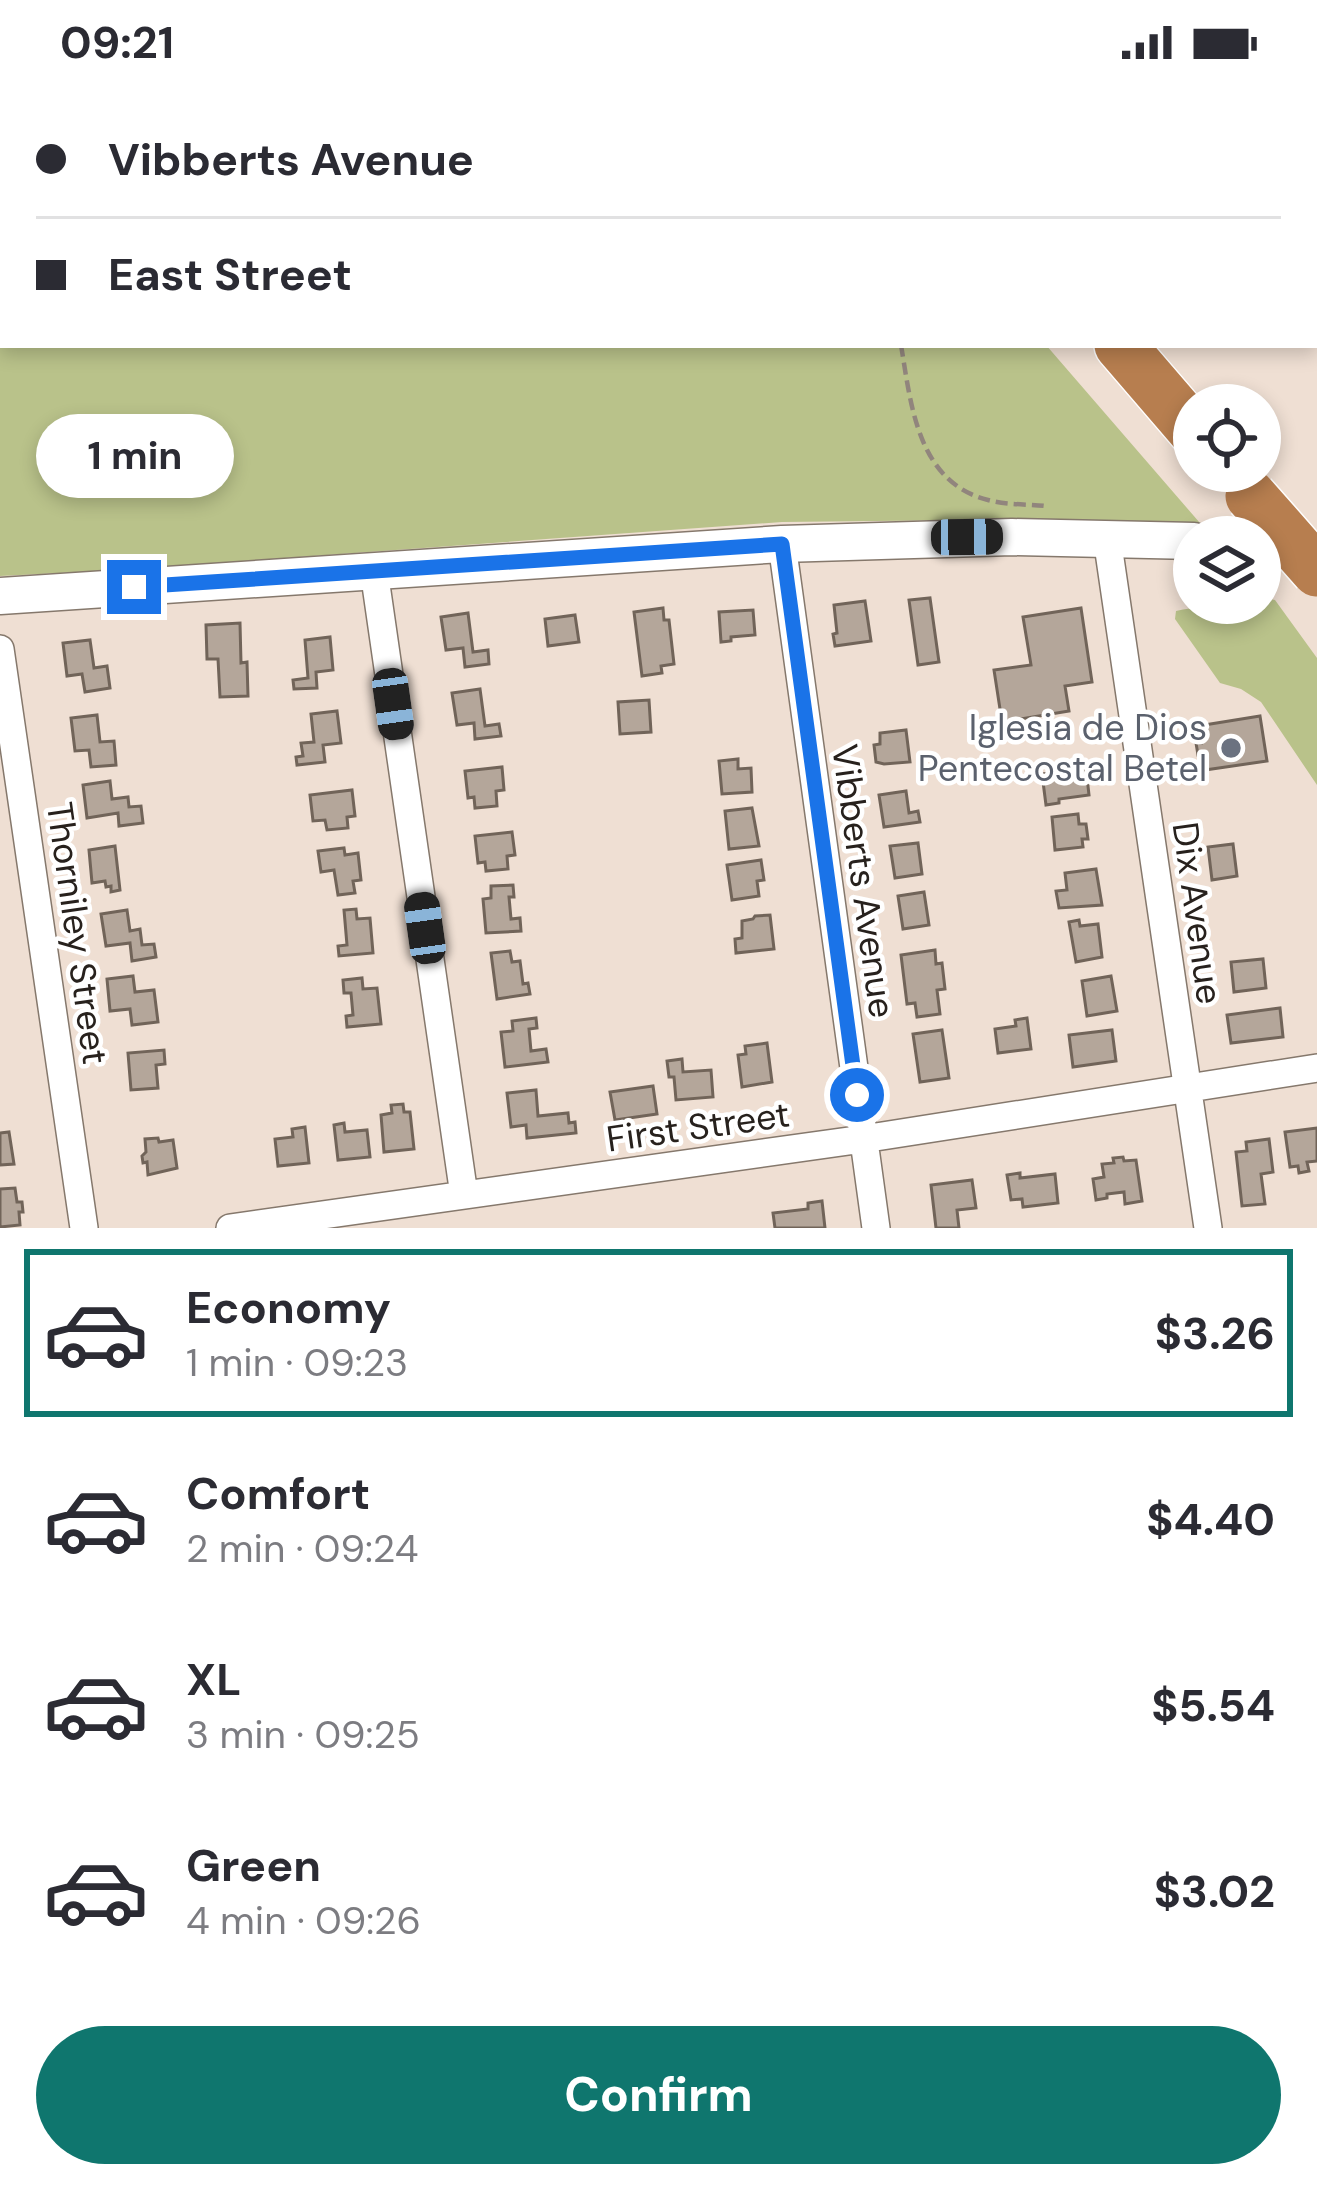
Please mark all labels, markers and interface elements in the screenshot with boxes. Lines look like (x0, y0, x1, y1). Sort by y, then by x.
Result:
text: 09:21 (60, 13, 174, 72)
text: Vibberts Avenue (108, 130, 474, 189)
text: East Street (108, 245, 352, 304)
map controls (1173, 384, 1281, 624)
button: locate (1173, 384, 1281, 492)
callout: 1 min (35, 413, 233, 497)
text: 1 min (88, 430, 182, 481)
button: layers (1173, 516, 1281, 624)
car (931, 518, 1003, 556)
route end (107, 560, 161, 614)
car (370, 666, 416, 742)
place label: Iglesia de Dios Pentecostal Betel (918, 704, 1207, 792)
marker: Iglesia de Dios Pentecostal Betel (1218, 735, 1244, 761)
street label: Vibberts Avenue (821, 741, 906, 1021)
street label: Thorniley Street (36, 799, 119, 1067)
street label: Dix Avenue (1161, 819, 1234, 1007)
car (402, 890, 448, 966)
route start (830, 1068, 884, 1122)
street label: First Street (604, 1090, 793, 1163)
text: Economy (186, 1278, 391, 1337)
icon: car (42, 1279, 150, 1387)
text: $3.26 (1155, 1304, 1275, 1363)
text: 1 min · 09:23 (186, 1337, 408, 1388)
text: Comfort (186, 1464, 370, 1523)
icon: car (42, 1465, 150, 1573)
text: $4.40 (1146, 1490, 1275, 1549)
text: 2 min · 09:24 (186, 1523, 418, 1574)
text: XL (186, 1650, 241, 1709)
icon: car (42, 1651, 150, 1759)
text: $5.54 (1151, 1676, 1275, 1735)
text: 3 min · 09:25 (186, 1709, 420, 1760)
text: Green (186, 1836, 321, 1895)
icon: car (42, 1837, 150, 1945)
text: $3.02 (1154, 1862, 1275, 1921)
text: 4 min · 09:26 (186, 1895, 421, 1946)
button: Confirm (36, 2026, 1281, 2164)

